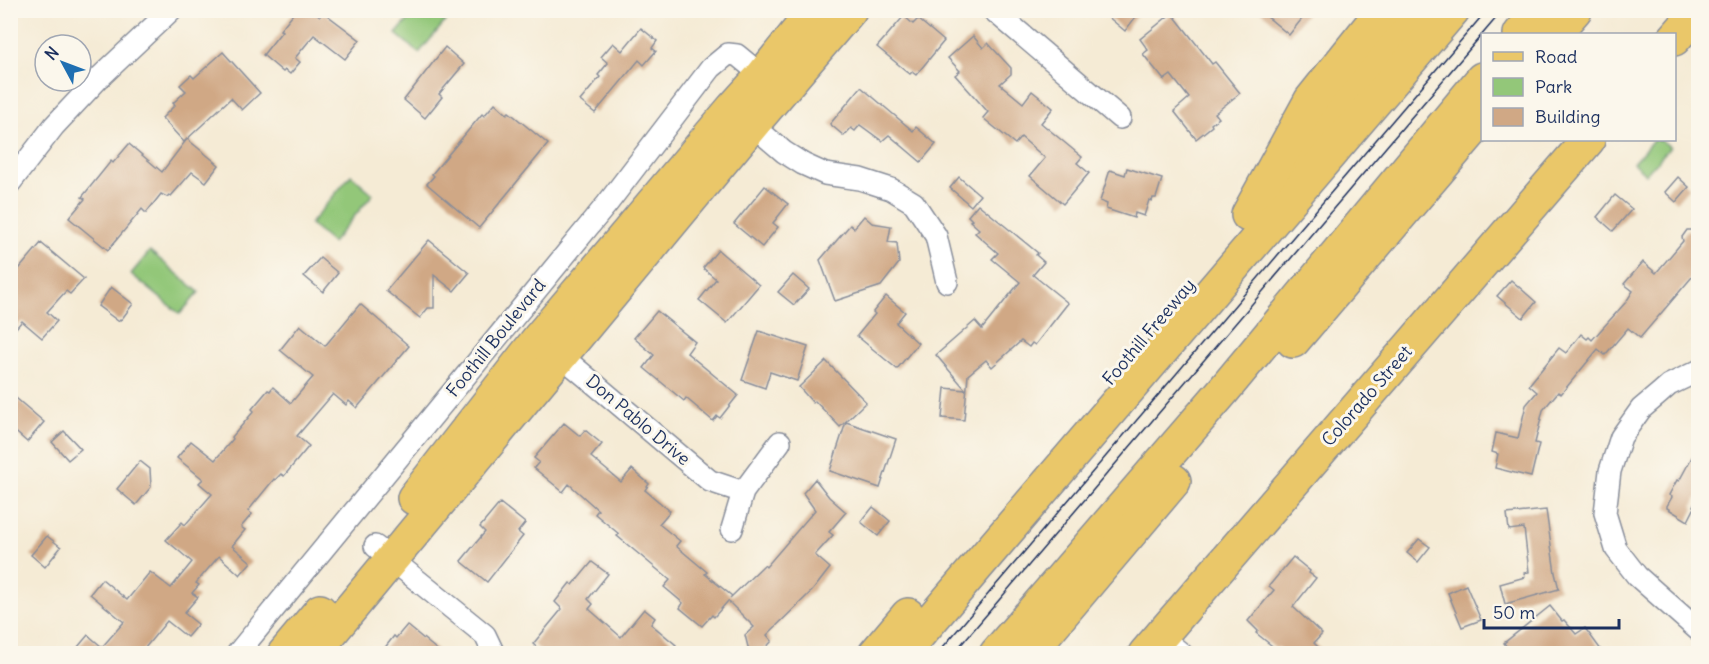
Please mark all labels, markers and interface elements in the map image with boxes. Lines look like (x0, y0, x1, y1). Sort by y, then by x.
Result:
north arrow (33, 33, 93, 93)
legend (1481, 33, 1676, 141)
text: N (41, 42, 63, 64)
text: Road (1535, 45, 1578, 68)
text: Park (1535, 75, 1572, 98)
text: Building (1535, 105, 1600, 128)
street label: Foothill Boulevard (441, 274, 550, 401)
street label: Foothill Freeway (1097, 274, 1200, 390)
street label: Colorado Street (1317, 340, 1417, 451)
street label: Don Pablo Drive (581, 369, 695, 470)
scale bar (1484, 592, 1619, 630)
text: 50 m (1493, 601, 1535, 624)

